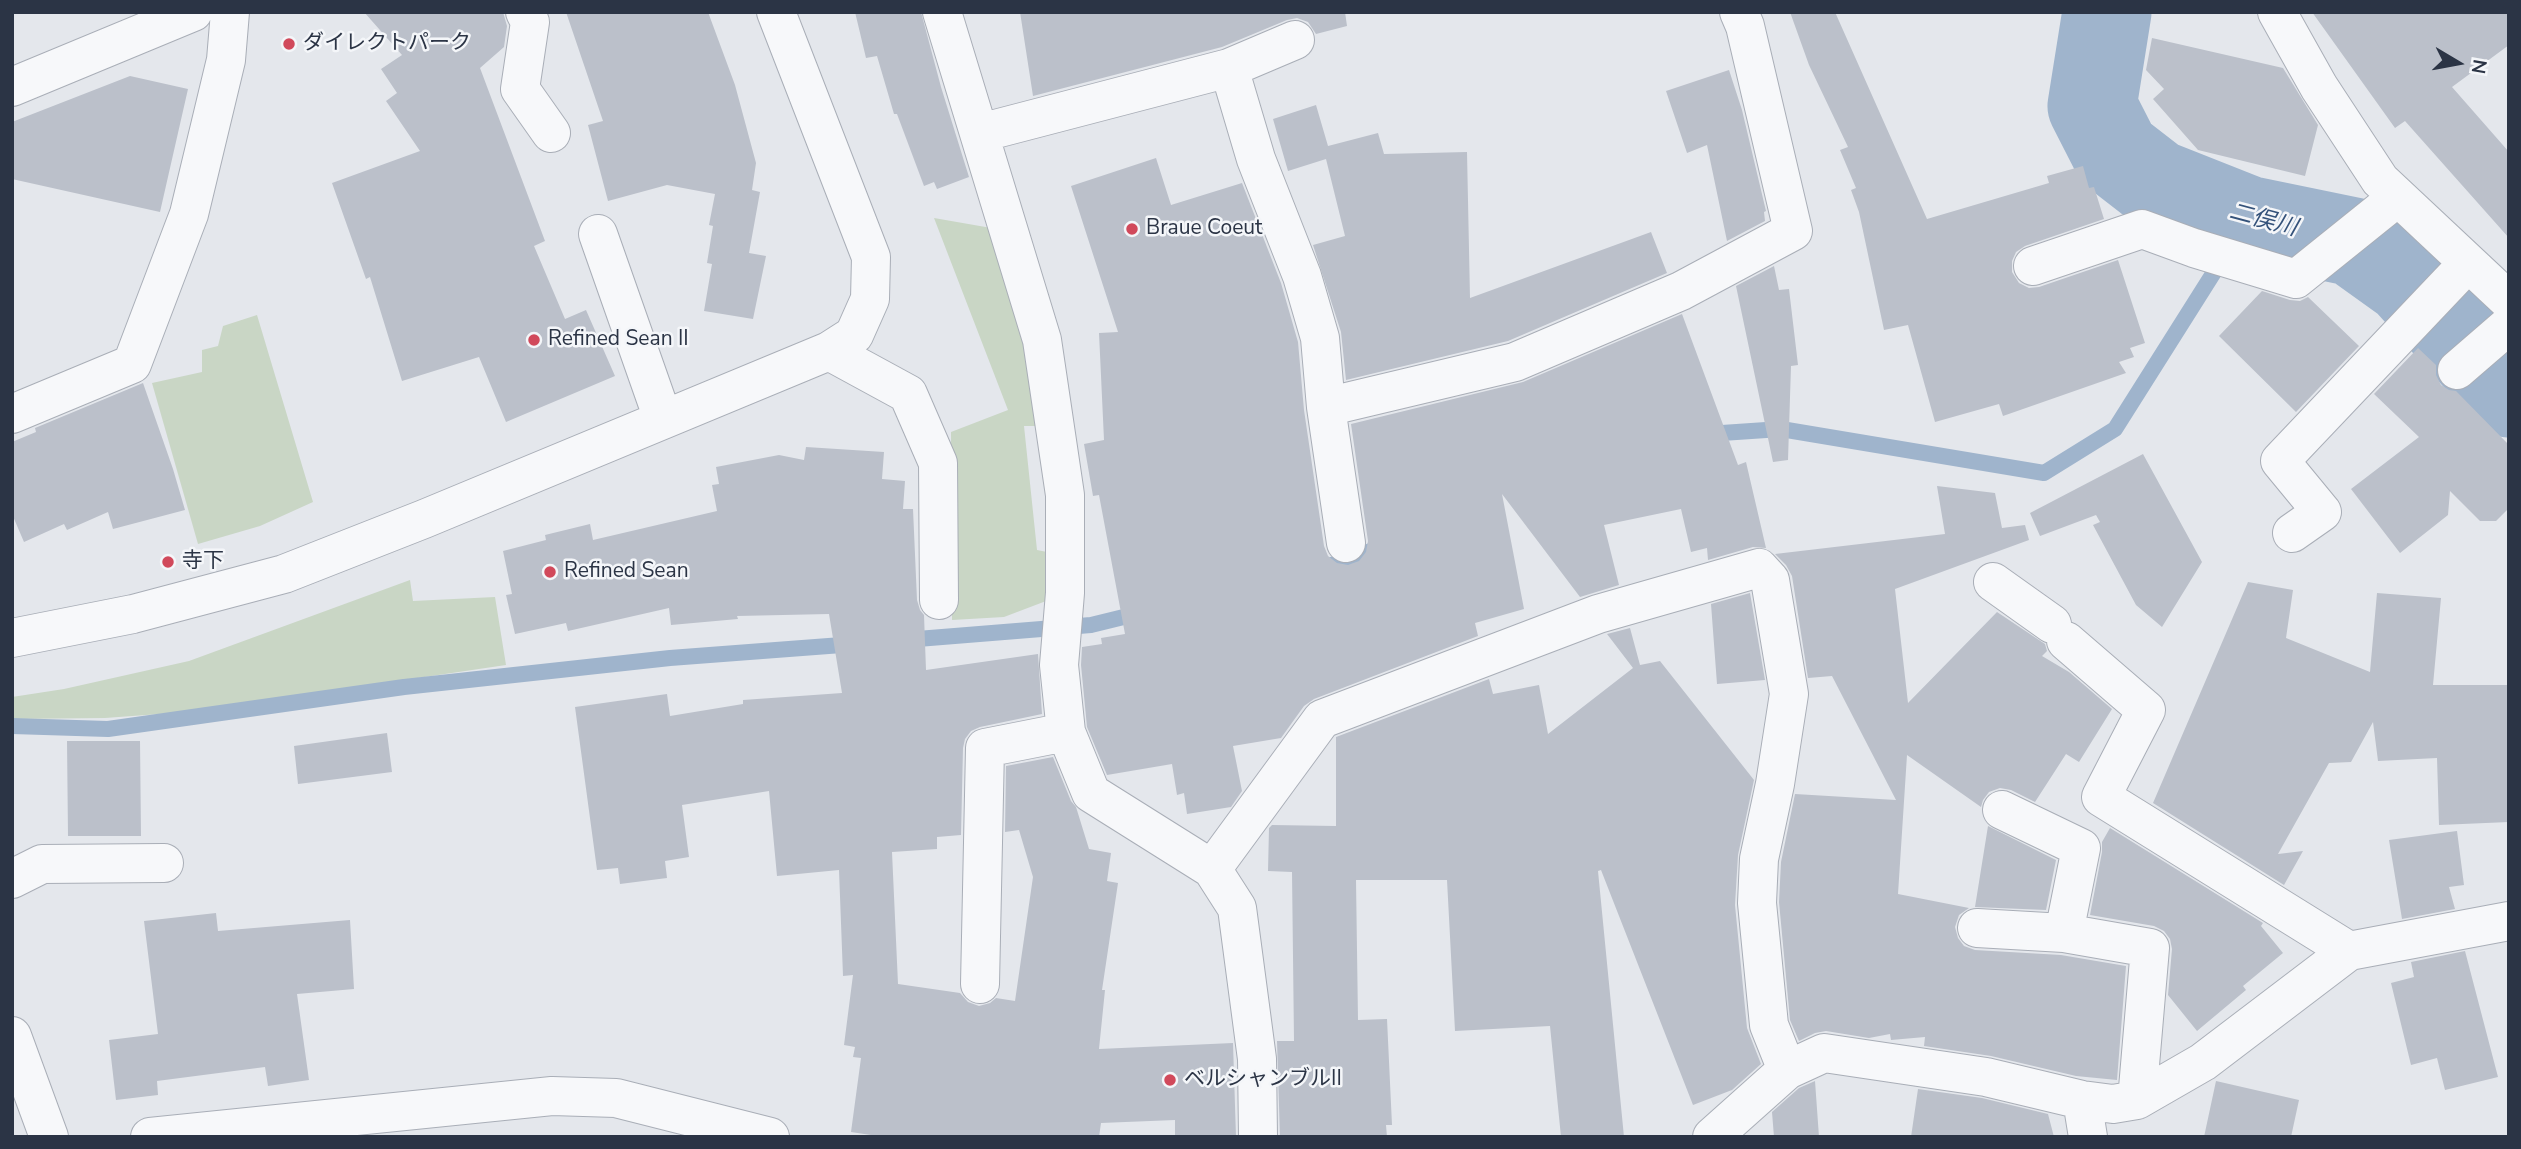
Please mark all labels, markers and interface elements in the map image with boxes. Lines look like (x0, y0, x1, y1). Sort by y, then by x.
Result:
north arrow (2423, 28, 2493, 98)
place label: ダイレクトパーク (303, 31, 471, 57)
marker: ダイレクトパーク (281, 36, 297, 52)
text: N (2465, 57, 2493, 76)
water label: 二俣川 (2226, 199, 2300, 243)
place label: Braue Coeut (1146, 216, 1262, 242)
marker: Braue Coeut (1124, 221, 1140, 237)
place label: Refined Sean II (548, 327, 689, 353)
marker: Refined Sean II (526, 332, 542, 348)
place label: 寺下 (182, 549, 224, 575)
marker: 寺下 (160, 554, 176, 570)
place label: Refined Sean (564, 559, 689, 585)
marker: Refined Sean (542, 564, 558, 580)
place label: ベルシャンブルII (1184, 1067, 1342, 1093)
marker: ベルシャンブルII (1162, 1072, 1178, 1088)

